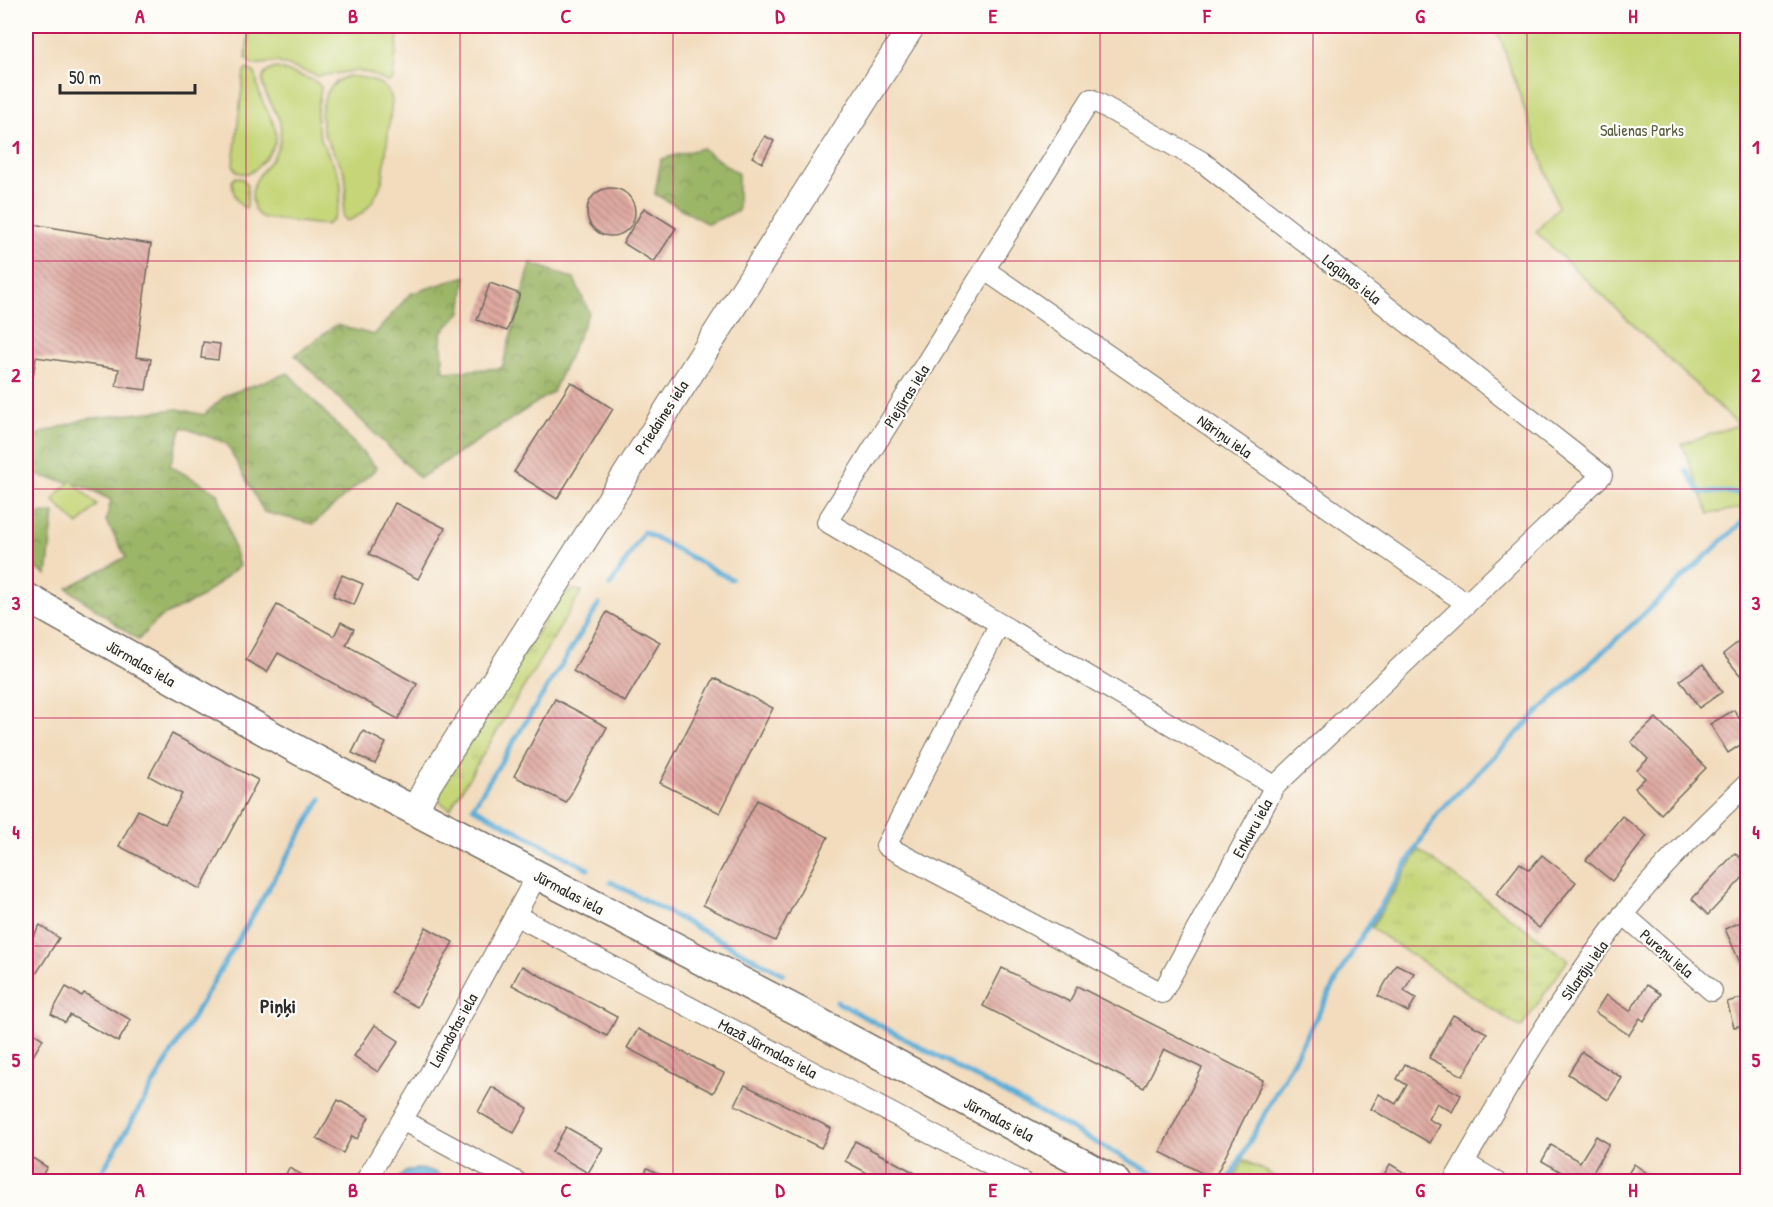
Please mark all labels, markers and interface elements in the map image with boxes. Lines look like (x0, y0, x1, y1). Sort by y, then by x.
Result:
text: A (135, 2, 145, 29)
text: B (348, 2, 358, 29)
text: C (561, 2, 572, 29)
text: D (775, 2, 785, 29)
text: E (989, 2, 998, 29)
text: F (1202, 2, 1212, 29)
text: G (1415, 2, 1425, 29)
text: H (1628, 2, 1638, 29)
scale bar (60, 57, 195, 95)
text: 50 m (69, 65, 101, 90)
park label: Salienas Parks (1600, 119, 1684, 141)
text: 1 (12, 133, 20, 160)
text: 1 (1752, 133, 1760, 160)
street label: Lagūnas iela (1318, 249, 1386, 309)
street label: Piejūras iela (878, 360, 934, 432)
text: 2 (11, 361, 21, 388)
text: 2 (1751, 361, 1761, 388)
street label: Priedaines iela (629, 376, 693, 458)
street label: Nāriņu iela (1193, 409, 1257, 463)
text: 3 (12, 589, 21, 616)
text: 3 (1752, 589, 1761, 616)
street label: Jūrmalas iela (102, 634, 180, 692)
street label: Enkuru iela (1227, 795, 1277, 861)
text: 4 (12, 818, 20, 845)
text: 4 (1752, 818, 1760, 845)
street label: Jūrmalas iela (530, 864, 608, 920)
street label: Pureņu iela (1635, 924, 1699, 982)
street label: Silarāju iela (1555, 936, 1613, 1004)
street label: Laimdotas iela (424, 989, 482, 1071)
district label: Piņķi (260, 992, 296, 1019)
street label: Mazā Jūrmalas iela (715, 1013, 821, 1083)
text: 5 (12, 1046, 21, 1073)
text: 5 (1752, 1046, 1761, 1073)
street label: Jūrmalas iela (960, 1091, 1038, 1147)
text: A (135, 1176, 145, 1203)
text: B (348, 1176, 358, 1203)
text: C (561, 1176, 572, 1203)
text: D (775, 1176, 785, 1203)
text: E (989, 1176, 998, 1203)
text: F (1202, 1176, 1212, 1203)
text: G (1415, 1176, 1425, 1203)
text: H (1628, 1176, 1638, 1203)

